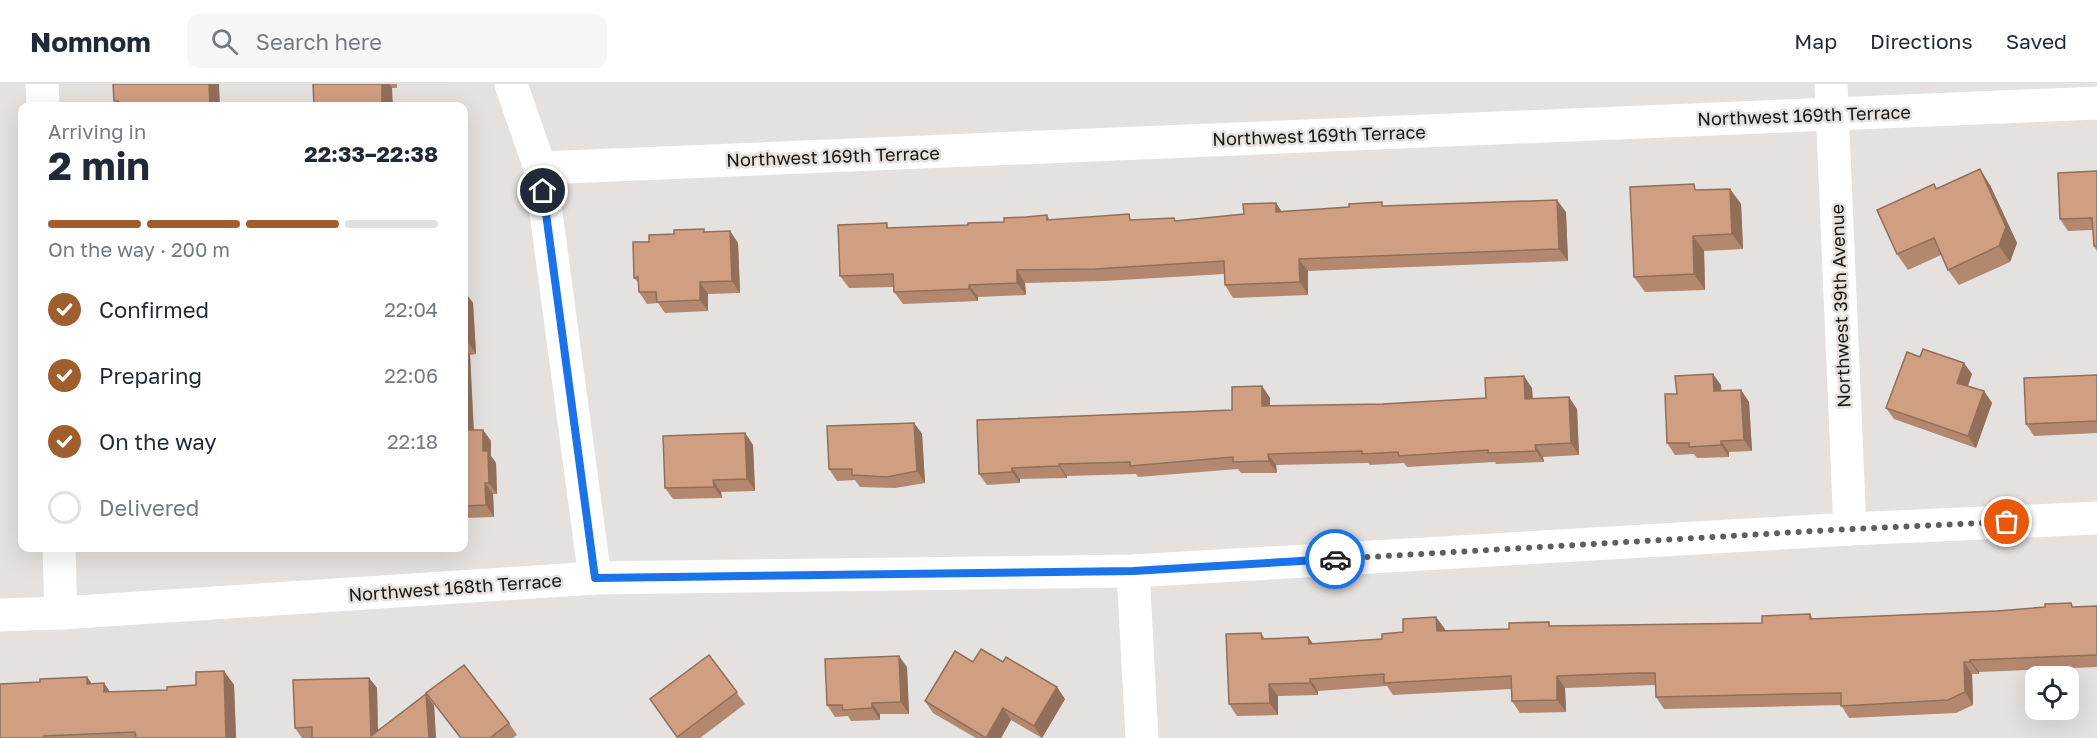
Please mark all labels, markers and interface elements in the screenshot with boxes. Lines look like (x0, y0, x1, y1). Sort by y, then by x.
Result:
search box (187, 14, 607, 68)
text: Nomnom (30, 25, 151, 58)
icon: search (208, 25, 241, 58)
text: Search here (256, 28, 382, 55)
text: Map (1794, 28, 1837, 54)
text: Directions (1870, 28, 1973, 54)
text: Saved (2006, 28, 2067, 54)
street label: Northwest 169th Terrace (1697, 100, 1911, 130)
text: Arriving in (48, 119, 146, 143)
street label: Northwest 169th Terrace (1212, 120, 1426, 150)
text: 22:33–22:38 (304, 140, 438, 167)
street label: Northwest 169th Terrace (726, 141, 940, 171)
text: 2 min (48, 142, 150, 189)
pin (517, 165, 568, 216)
icon: home (526, 174, 559, 207)
street label: Northwest 39th Avenue (1825, 204, 1855, 408)
text: On the way · 200 m (48, 237, 230, 261)
icon: check (48, 293, 81, 326)
text: Confirmed (99, 296, 209, 323)
text: 22:04 (384, 297, 438, 321)
icon: check (48, 359, 81, 392)
text: Preparing (99, 362, 202, 389)
text: 22:06 (384, 363, 438, 387)
icon: check (48, 425, 81, 458)
text: On the way (99, 428, 217, 455)
text: 22:18 (387, 429, 438, 453)
text: Delivered (99, 494, 199, 521)
pin (1981, 496, 2032, 547)
icon: bag (1990, 505, 2023, 538)
courier (1305, 529, 1365, 589)
icon: car (1319, 543, 1352, 576)
street label: Northwest 168th Terrace (348, 569, 562, 605)
map controls (2025, 666, 2079, 720)
button: locate (2025, 666, 2079, 720)

